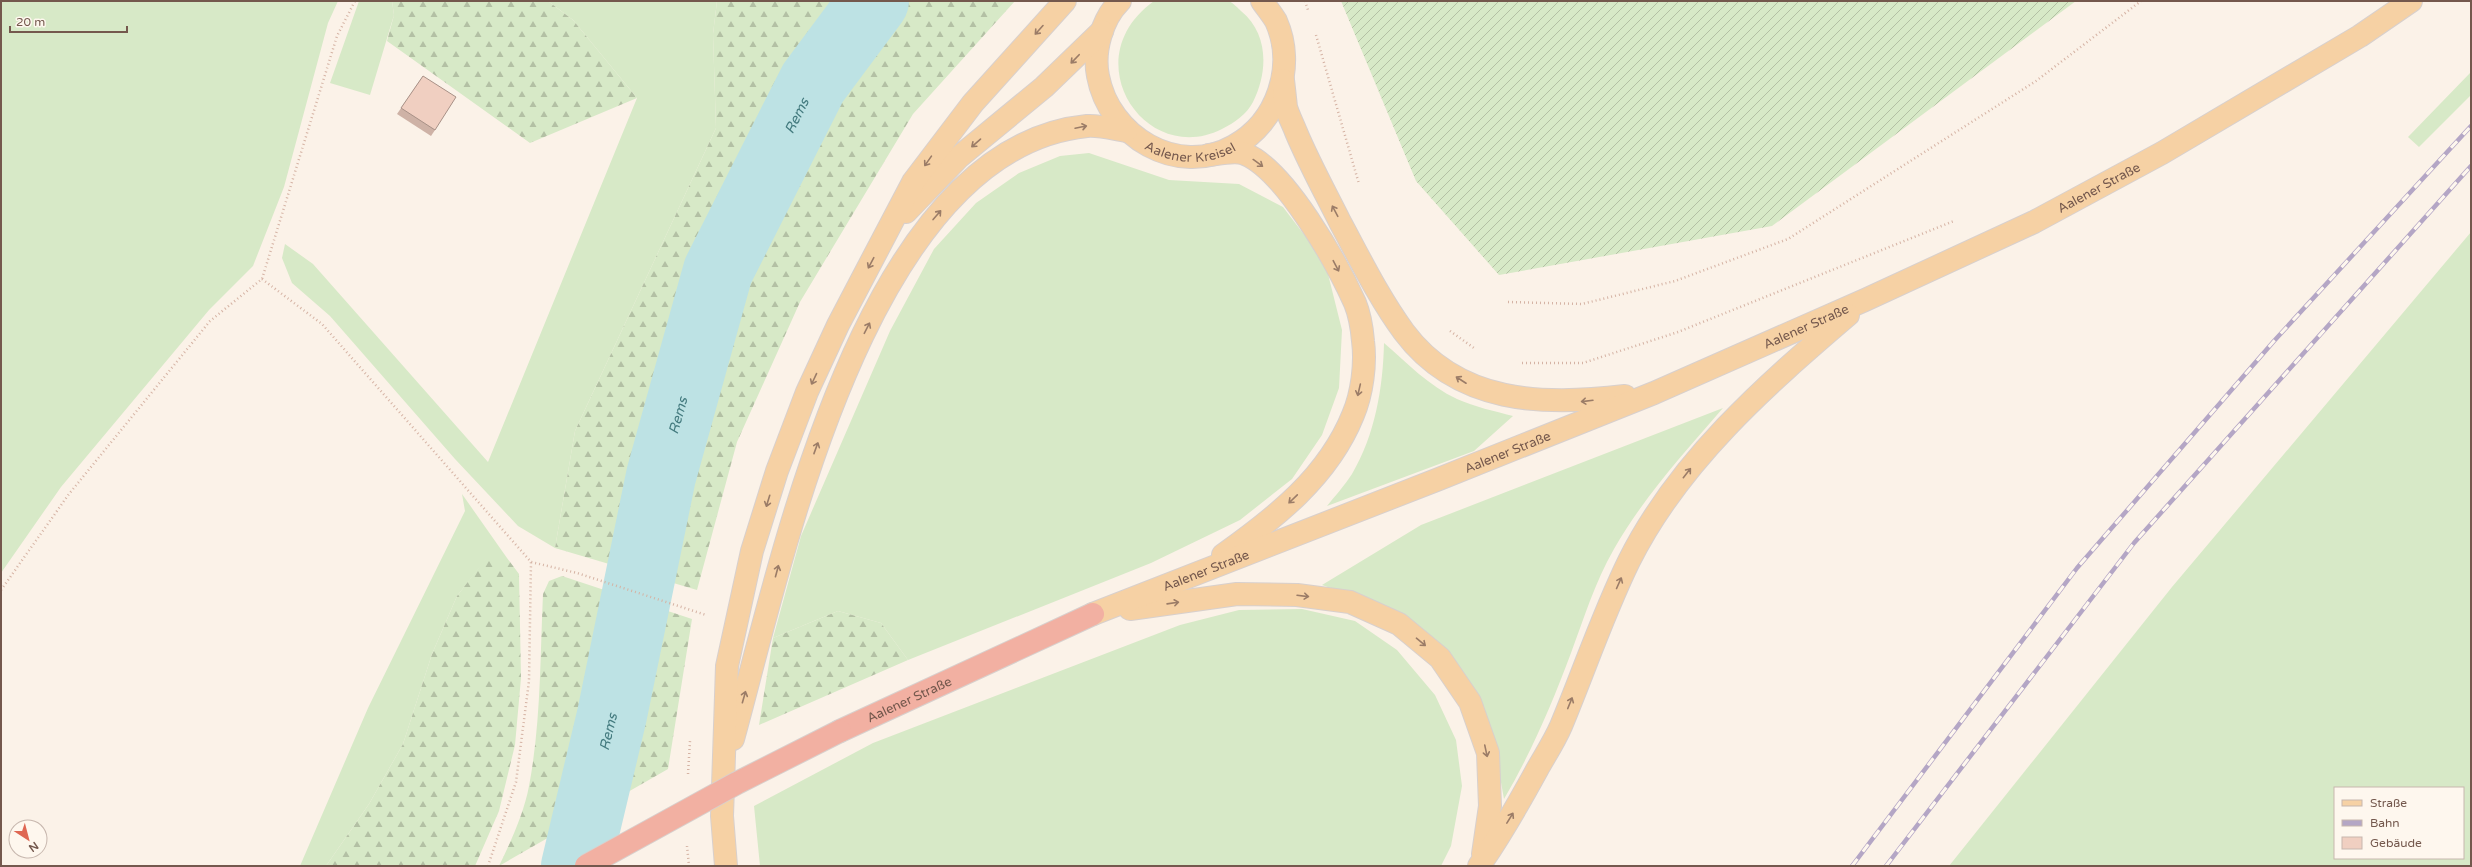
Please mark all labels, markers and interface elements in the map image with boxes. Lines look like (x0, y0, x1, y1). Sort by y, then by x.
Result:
scale bar (10, 8, 127, 34)
text: 20 m (16, 15, 45, 29)
one-way arrow (1034, 24, 1043, 35)
one-way arrow (1070, 54, 1080, 64)
water label: Rems (781, 94, 814, 136)
one-way arrow (1074, 123, 1087, 131)
street label: Aalener Kreisel (1144, 134, 1236, 150)
one-way arrow (970, 138, 981, 147)
text: Aalener Kreisel (1142, 138, 1238, 166)
one-way arrow (924, 156, 932, 167)
one-way arrow (1253, 159, 1264, 167)
street label: Aalener Straße (2055, 159, 2143, 217)
one-way arrow (1331, 205, 1338, 217)
one-way arrow (933, 210, 942, 221)
one-way arrow (867, 257, 875, 269)
one-way arrow (1333, 260, 1341, 272)
street label: Aalener Straße (1761, 301, 1851, 353)
one-way arrow (864, 322, 871, 334)
one-way arrow (809, 373, 817, 385)
one-way arrow (1455, 375, 1467, 383)
one-way arrow (1355, 383, 1363, 396)
water label: Rems (665, 394, 692, 436)
one-way arrow (1581, 397, 1594, 404)
street label: Aalener Straße (1462, 428, 1553, 477)
one-way arrow (813, 442, 821, 454)
one-way arrow (1683, 467, 1692, 478)
one-way arrow (764, 494, 771, 507)
one-way arrow (1288, 495, 1298, 504)
street label: Aalener Straße (1161, 547, 1252, 595)
one-way arrow (773, 565, 781, 578)
one-way arrow (1616, 577, 1623, 589)
one-way arrow (1296, 592, 1309, 600)
one-way arrow (1167, 599, 1180, 607)
one-way arrow (1416, 638, 1427, 647)
street label: Aalener Straße (864, 674, 954, 726)
one-way arrow (741, 691, 748, 704)
one-way arrow (1566, 698, 1574, 710)
water label: Rems (596, 710, 621, 752)
one-way arrow (1483, 745, 1491, 758)
legend (2334, 787, 2464, 859)
text: Straße (2370, 796, 2407, 810)
one-way arrow (1506, 813, 1514, 824)
text: Bahn (2370, 816, 2400, 830)
north arrow (8, 819, 48, 859)
text: Gebäude (2370, 836, 2422, 850)
text: N (26, 839, 41, 855)

